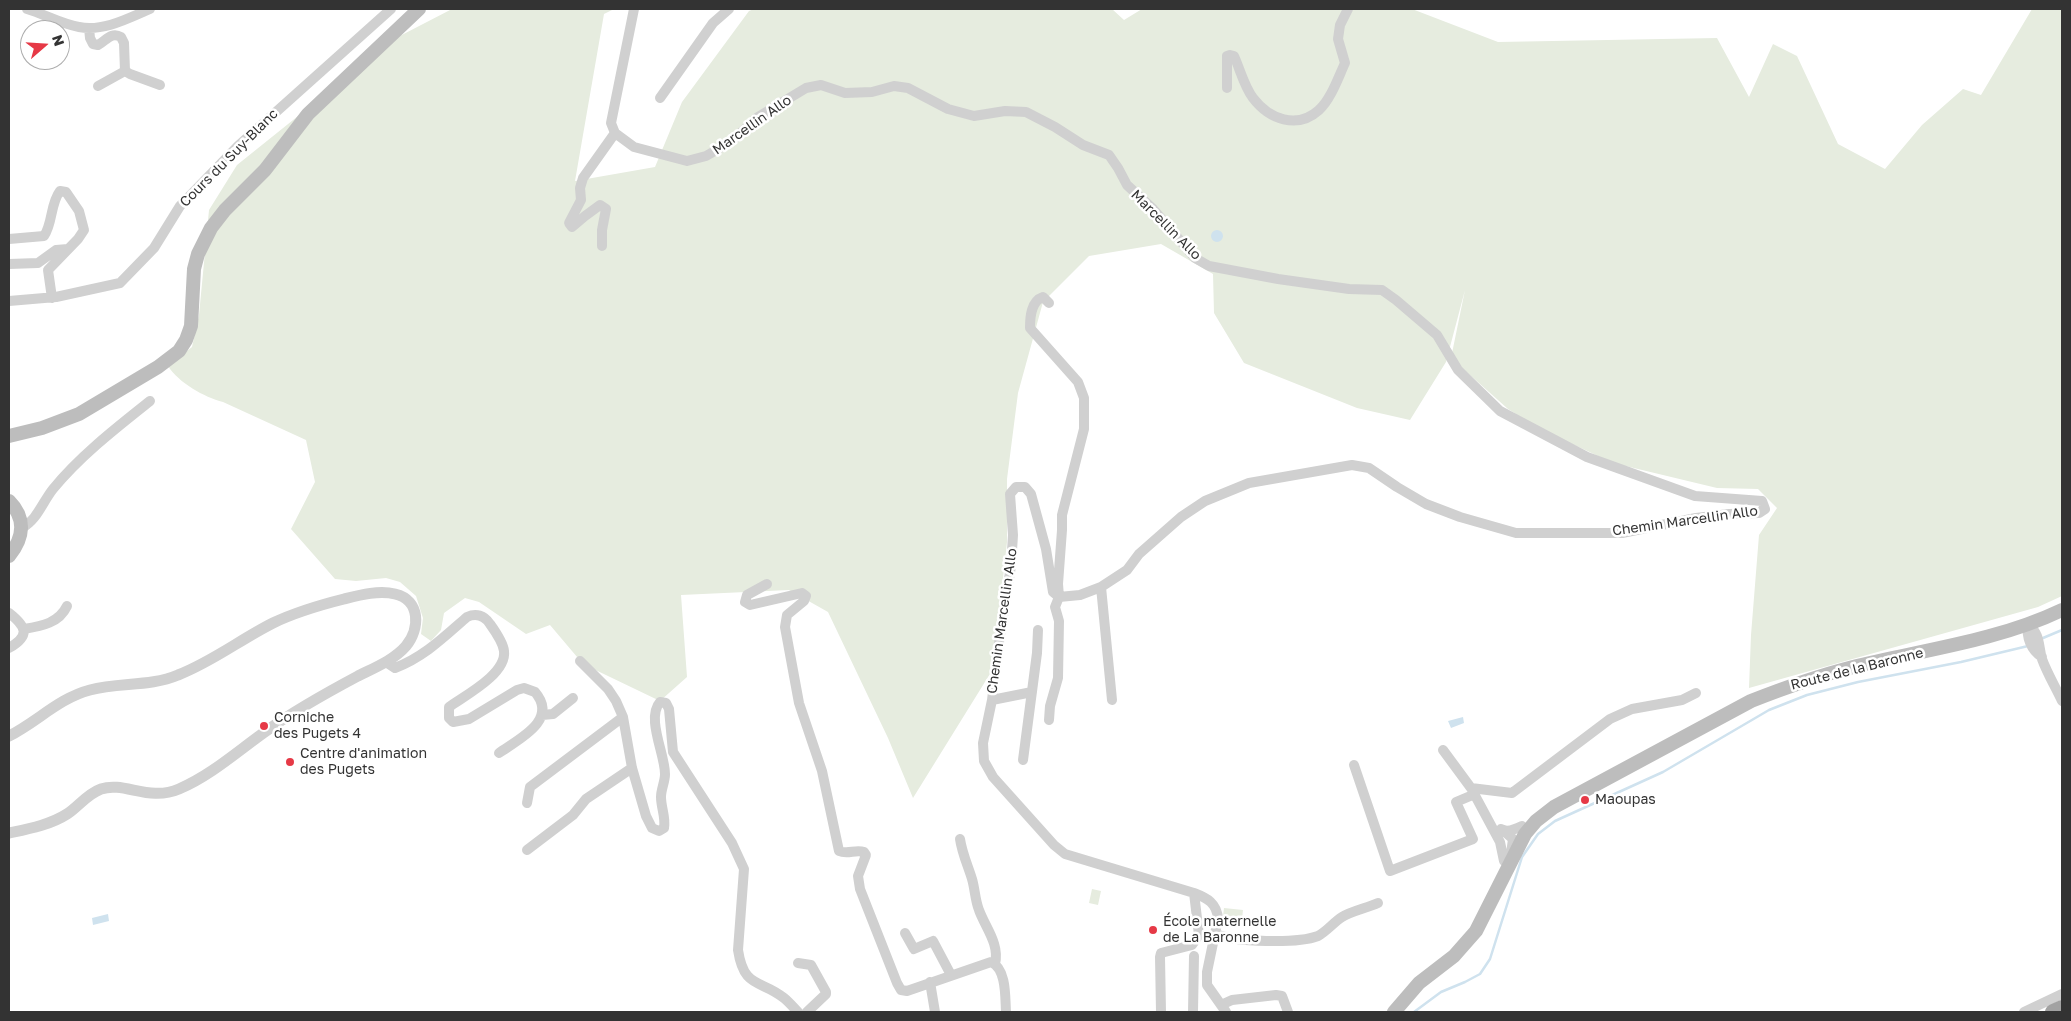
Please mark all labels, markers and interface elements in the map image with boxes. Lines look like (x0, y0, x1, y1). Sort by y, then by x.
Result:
north arrow (20, 20, 70, 70)
text: N (49, 32, 68, 48)
street label: Marcellin Allo (709, 92, 795, 158)
street label: Cours du Suy-Blanc (177, 106, 281, 210)
street label: Marcellin Allo (1127, 186, 1205, 264)
street label: Chemin Marcellin Allo (1611, 502, 1759, 540)
street label: Chemin Marcellin Allo (983, 547, 1021, 695)
street label: Route de la Baronne (1789, 644, 1925, 694)
place label: Corniche des Pugets 4 (274, 710, 361, 742)
marker: Corniche des Pugets 4 (258, 720, 270, 732)
place label: Centre d'animation des Pugets (300, 746, 427, 779)
marker: Centre d'animation des Pugets (284, 756, 296, 768)
place label: Maoupas (1595, 792, 1656, 808)
marker: Maoupas (1579, 794, 1591, 806)
place label: École maternelle de La Baronne (1163, 914, 1276, 946)
marker: École maternelle de La Baronne (1147, 924, 1159, 936)

